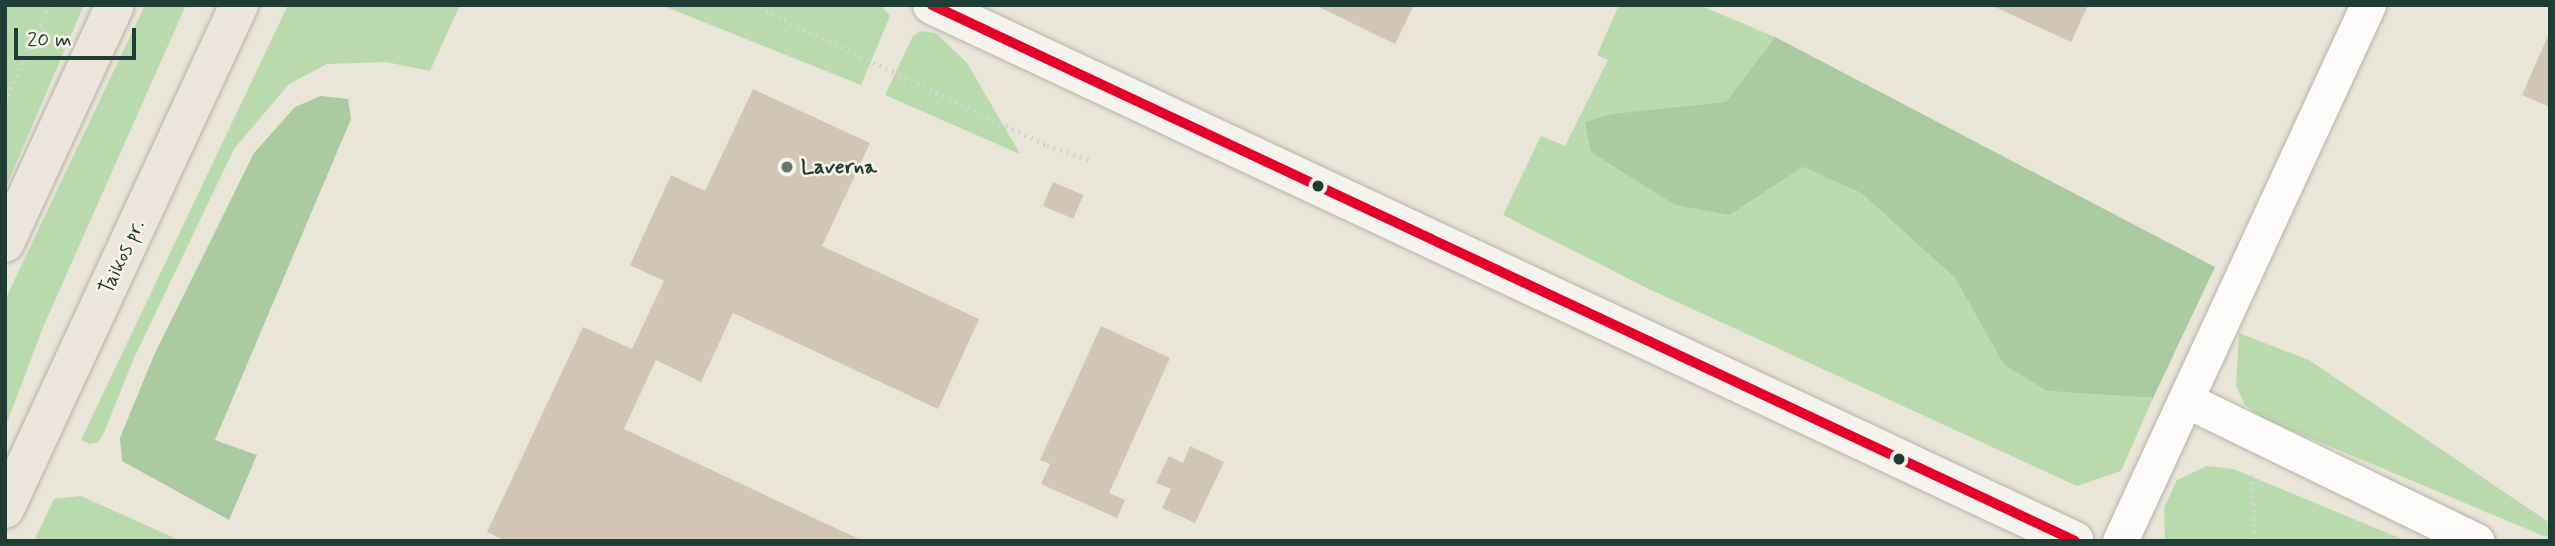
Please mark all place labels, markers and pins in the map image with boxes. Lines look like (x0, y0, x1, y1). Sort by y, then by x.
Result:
place label: Laverna (801, 154, 877, 180)
marker: Laverna (779, 159, 795, 175)
unlabelled marker (1311, 179, 1325, 193)
unlabelled marker (1892, 452, 1906, 466)

